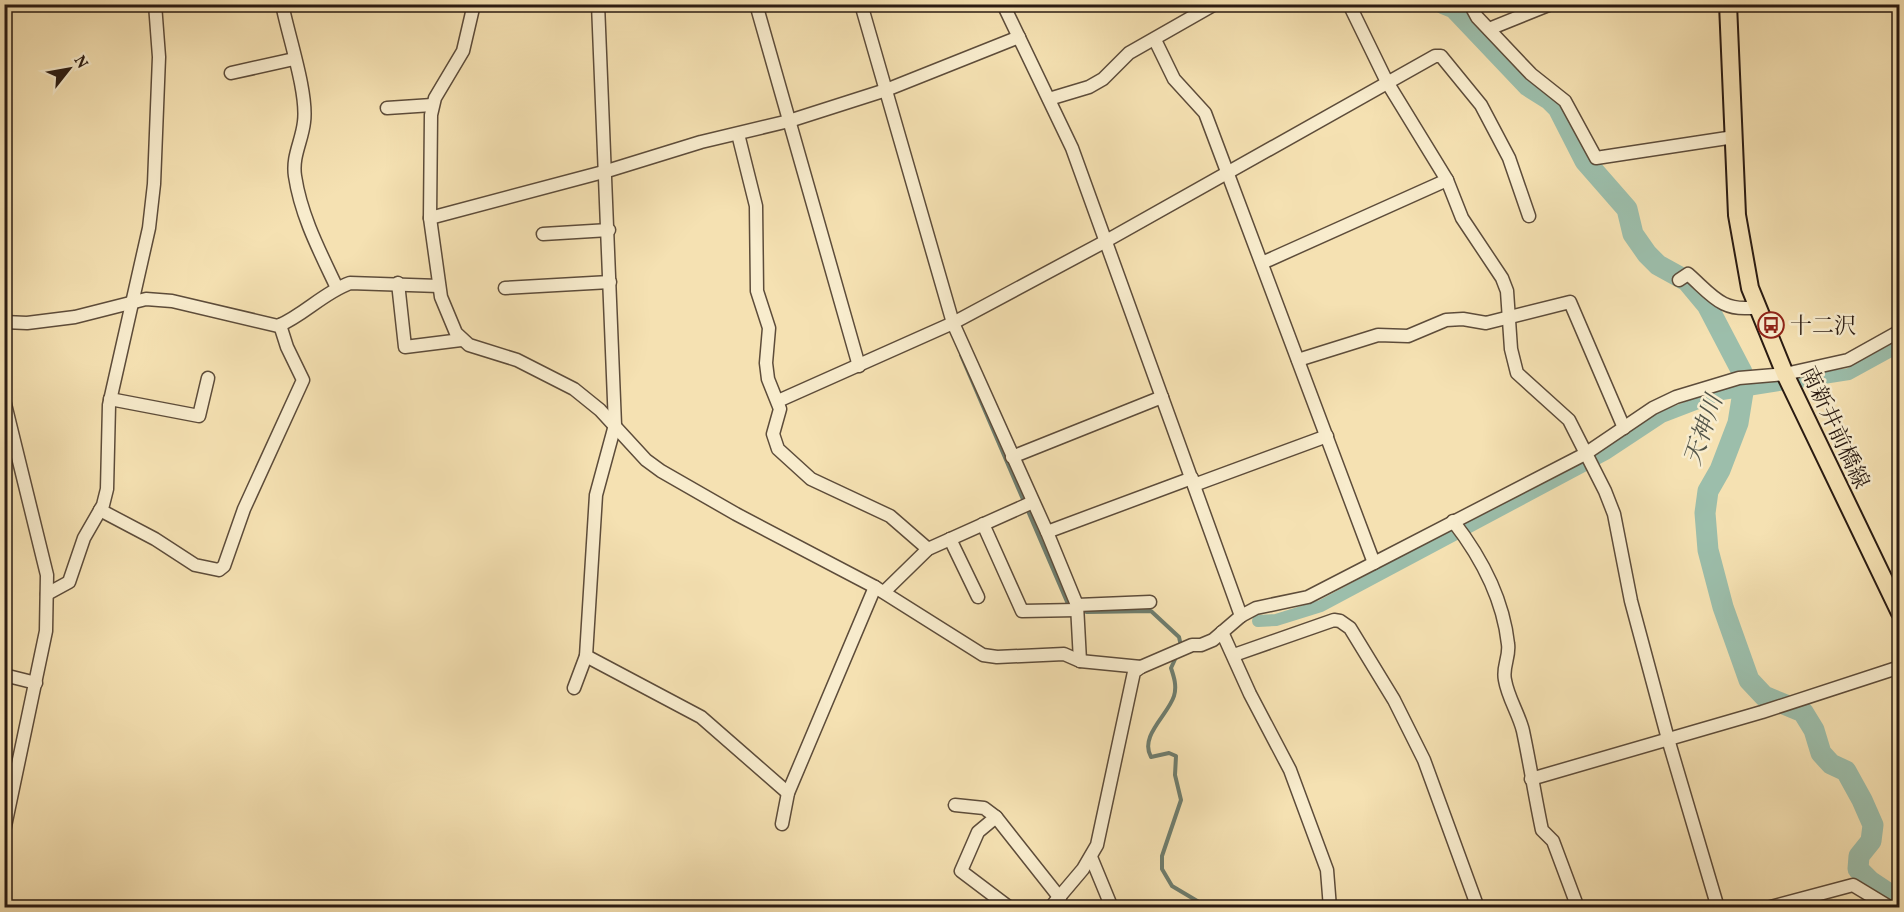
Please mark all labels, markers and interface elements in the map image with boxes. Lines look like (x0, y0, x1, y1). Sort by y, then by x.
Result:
north arrow (39, 39, 99, 99)
text: N (68, 52, 93, 73)
bus stop icon: 十二沢 (1756, 310, 1786, 340)
place label: 十二沢 (1790, 312, 1856, 343)
street label: 南新井前橋線 (1792, 362, 1876, 494)
water label: 天神川 (1677, 388, 1734, 470)

